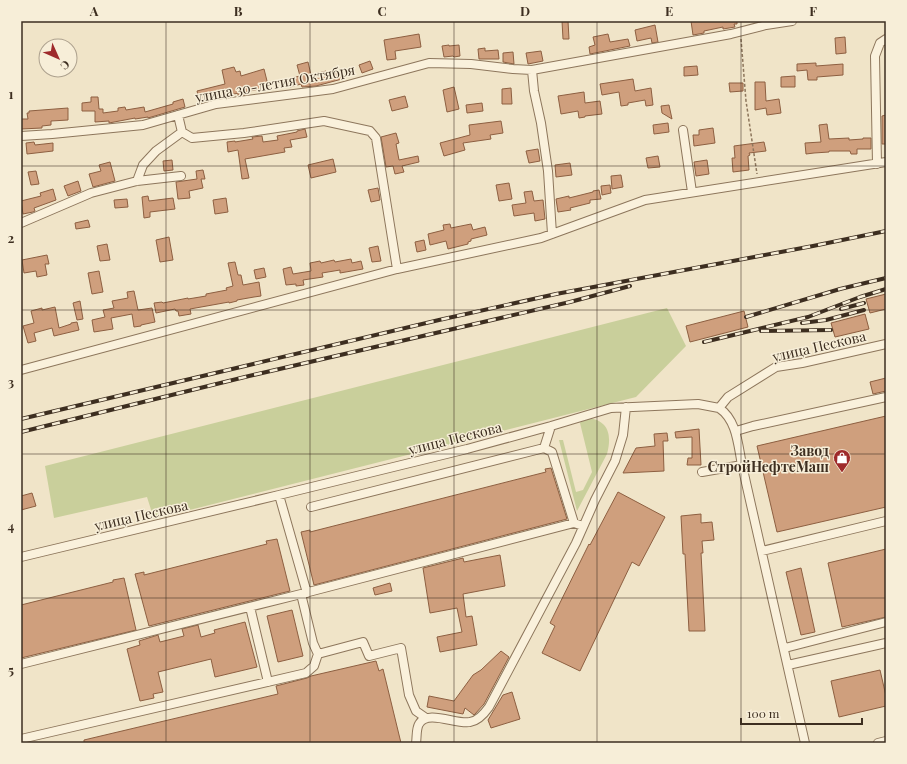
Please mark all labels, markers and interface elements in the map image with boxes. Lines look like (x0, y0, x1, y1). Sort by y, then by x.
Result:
text: A (89, 2, 99, 19)
text: B (234, 2, 243, 19)
text: C (377, 2, 387, 19)
text: D (520, 2, 530, 19)
text: E (665, 2, 673, 19)
text: F (809, 2, 817, 19)
north arrow (38, 38, 78, 78)
text: С (57, 57, 73, 74)
street label: улица 30-летия Октября (193, 60, 357, 107)
text: 1 (9, 85, 14, 102)
text: 2 (8, 229, 15, 246)
street label: улица Пескова (769, 326, 868, 366)
text: 3 (8, 373, 14, 390)
street label: улица Пескова (405, 417, 504, 459)
place label: Завод СтройНефтеМаш (707, 441, 829, 476)
shop icon: Завод СтройНефтеМаш (832, 448, 852, 473)
street label: улица Пескова (91, 495, 190, 535)
text: 4 (8, 517, 15, 534)
text: 5 (8, 661, 14, 678)
scale bar (741, 700, 862, 726)
text: 100 m (747, 705, 780, 721)

